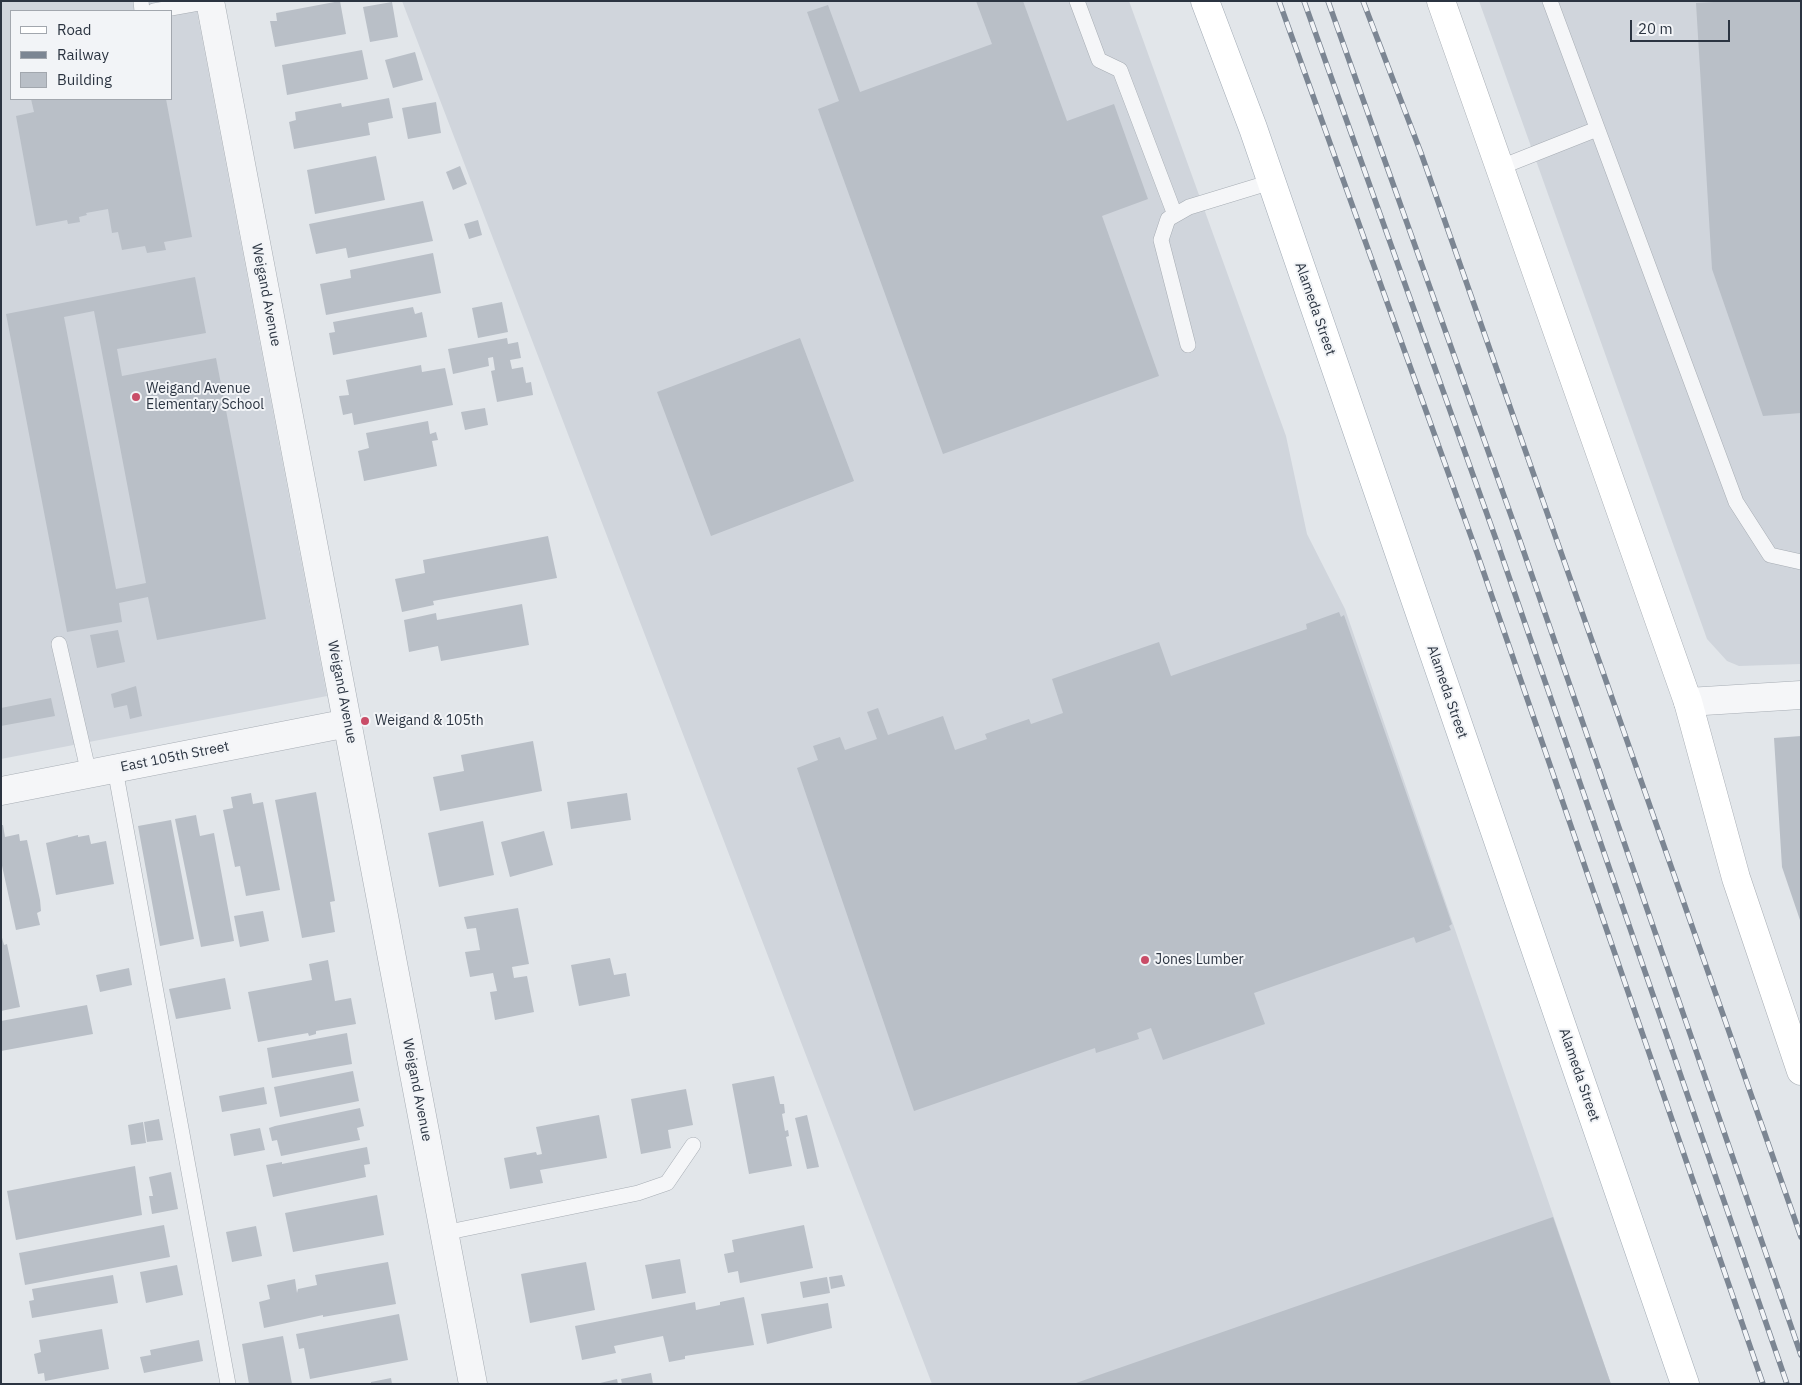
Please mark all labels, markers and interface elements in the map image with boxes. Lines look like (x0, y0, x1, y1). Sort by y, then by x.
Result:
legend (10, 10, 172, 100)
scale bar (1632, 10, 1732, 42)
text: 20 m (1638, 19, 1673, 38)
text: Road (57, 20, 92, 39)
text: Railway (57, 45, 109, 64)
text: Building (57, 70, 112, 89)
street label: Weigand Avenue (248, 242, 284, 348)
street label: Alameda Street (1291, 260, 1339, 358)
place label: Weigand Avenue Elementary School (146, 381, 264, 414)
marker: Weigand Avenue Elementary School (130, 391, 142, 403)
street label: Weigand Avenue (324, 639, 360, 745)
street label: Alameda Street (1423, 643, 1471, 741)
place label: Weigand & 105th (375, 713, 484, 729)
marker: Weigand & 105th (359, 715, 371, 727)
street label: East 105th Street (119, 738, 231, 776)
place label: Jones Lumber (1155, 952, 1244, 968)
marker: Jones Lumber (1139, 954, 1151, 966)
street label: Alameda Street (1555, 1026, 1603, 1124)
street label: Weigand Avenue (399, 1037, 435, 1143)

